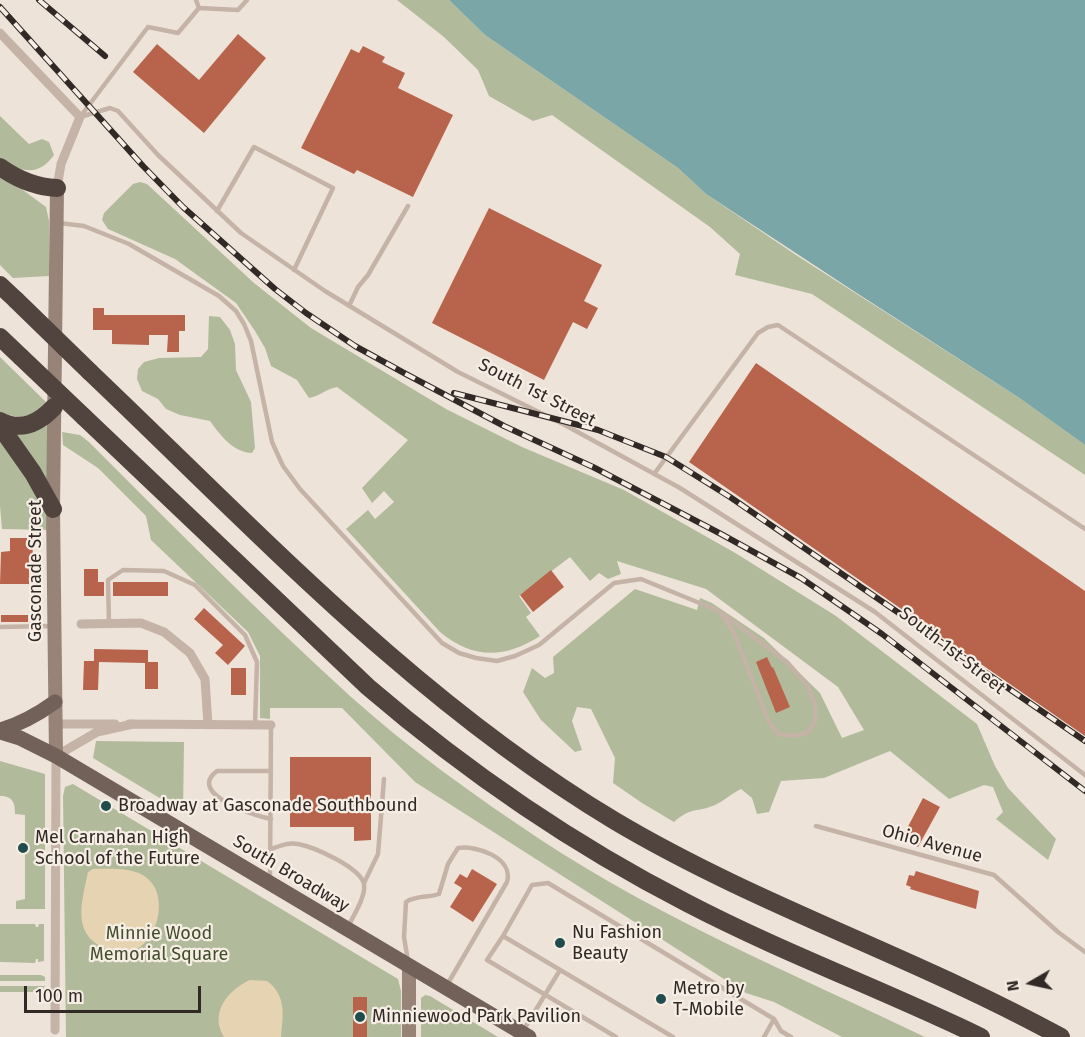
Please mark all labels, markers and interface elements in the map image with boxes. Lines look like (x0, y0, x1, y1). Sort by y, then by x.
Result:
street label: South 1st Street (475, 354, 599, 432)
street label: Gasconade Street (25, 500, 47, 642)
street label: South 1st Street (895, 603, 1009, 699)
place label: Broadway at Gasconade Southbound (118, 795, 418, 817)
marker: Broadway at Gasconade Southbound (99, 799, 113, 813)
street label: Ohio Avenue (879, 820, 985, 868)
place label: Mel Carnahan High School of the Future (35, 827, 200, 870)
street label: South Broadway (229, 831, 353, 917)
marker: Mel Carnahan High School of the Future (16, 841, 30, 855)
place label: Nu Fashion Beauty (572, 922, 662, 964)
park label: Minnie Wood Memorial Square (90, 923, 228, 966)
marker: Nu Fashion Beauty (553, 936, 567, 950)
north arrow (1001, 953, 1061, 1013)
scale bar (27, 974, 204, 1012)
place label: Metro by T-Mobile (673, 978, 744, 1020)
text: N (1003, 979, 1023, 993)
text: 100 m (35, 985, 83, 1007)
marker: Metro by T-Mobile (654, 992, 668, 1006)
place label: Minniewood Park Pavilion (372, 1006, 581, 1028)
marker: Minniewood Park Pavilion (353, 1010, 367, 1024)

